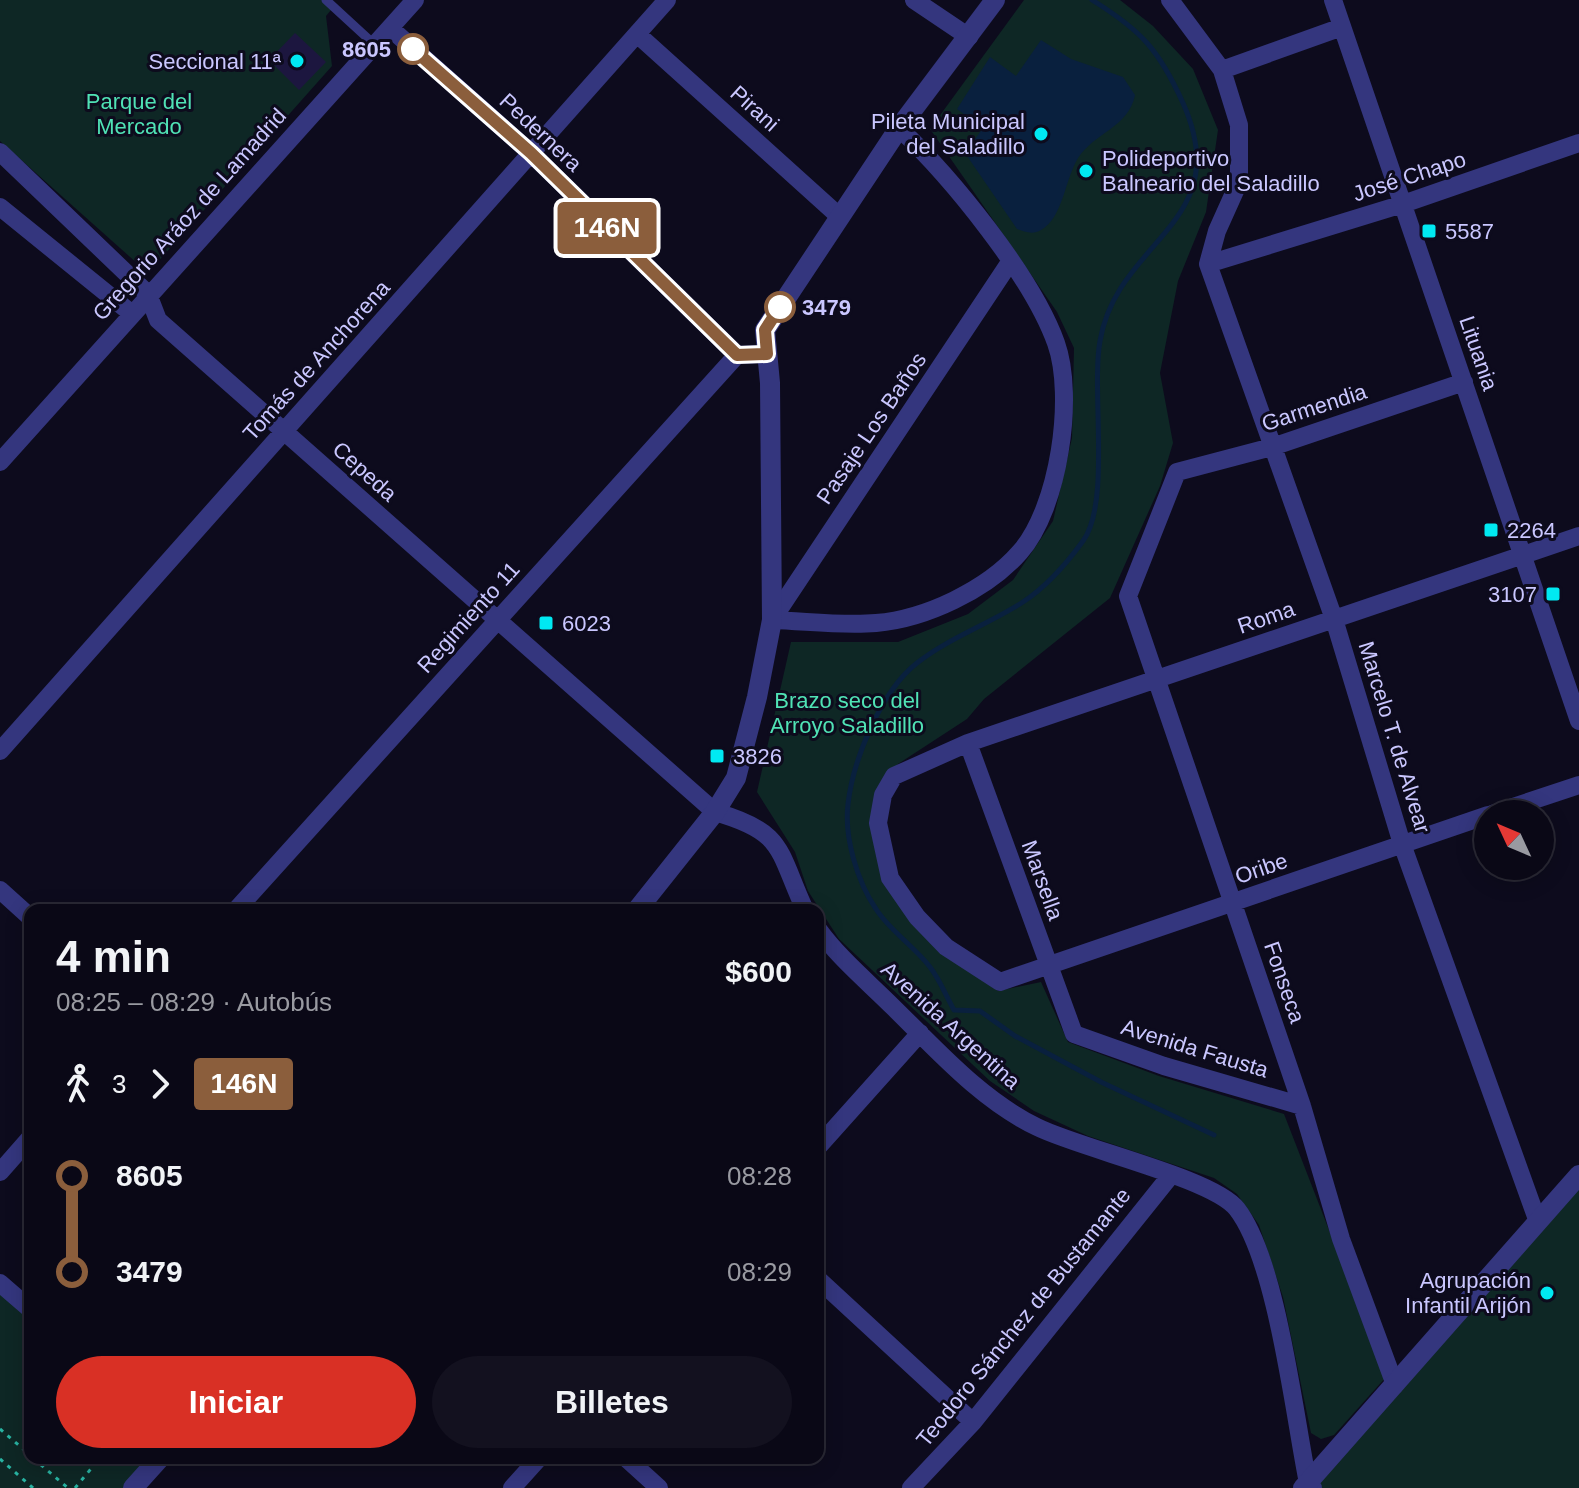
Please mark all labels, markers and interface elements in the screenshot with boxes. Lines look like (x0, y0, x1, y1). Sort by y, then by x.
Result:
marker: 8605 (398, 34, 428, 64)
place label: 8605 (342, 37, 391, 62)
place label: Seccional 11ª (149, 49, 282, 74)
marker: Seccional 11ª (288, 52, 306, 70)
street label: Pirani (725, 80, 784, 136)
street label: Pedernera (495, 88, 587, 177)
park label: Parque del Mercado (86, 89, 192, 139)
street label: Gregorio Aráoz de Lamadrid (88, 103, 291, 325)
place label: Pileta Municipal del Saladillo (871, 109, 1025, 159)
marker: Pileta Municipal del Saladillo (1032, 125, 1050, 143)
place label: Polideportivo Balneario del Saladillo (1102, 146, 1320, 196)
street label: José Chapo (1349, 146, 1469, 207)
marker: Polideportivo Balneario del Saladillo (1077, 162, 1095, 180)
line badge: 146N (551, 202, 663, 254)
text: 146N (574, 212, 640, 243)
place label: 5587 (1445, 219, 1494, 244)
marker: 5587 (1420, 222, 1438, 240)
street label: Tomás de Anchorena (238, 275, 395, 446)
marker: 3479 (765, 292, 795, 322)
place label: 3479 (802, 295, 851, 320)
street label: Lituania (1454, 313, 1503, 394)
street label: Pasaje Los Baños (811, 348, 931, 509)
street label: Garmendia (1259, 379, 1370, 436)
street label: Cepeda (328, 436, 402, 507)
place label: 2264 (1507, 518, 1556, 543)
marker: 2264 (1482, 521, 1500, 539)
street label: Regimiento 11 (412, 557, 525, 678)
place label: 3107 (1488, 582, 1537, 607)
marker: 3107 (1544, 585, 1562, 603)
street label: Roma (1234, 596, 1299, 639)
place label: 6023 (562, 611, 611, 636)
marker: 6023 (537, 614, 555, 632)
street label: Marcelo T. de Alvear (1353, 638, 1436, 836)
park label: Brazo seco del Arroyo Saladillo (770, 688, 924, 738)
place label: 3826 (733, 744, 782, 769)
marker: 3826 (708, 747, 726, 765)
north arrow (1474, 800, 1554, 880)
map controls (1474, 800, 1554, 880)
street label: Marsella (1017, 837, 1069, 924)
street label: Oribe (1232, 848, 1291, 889)
text: 4 min (56, 932, 171, 981)
street label: Fonseca (1259, 938, 1310, 1027)
text: $600 (725, 955, 792, 988)
street label: Avenida Argentina (876, 956, 1026, 1095)
text: 08:25 – 08:29 · Autobús (56, 987, 332, 1017)
street label: Avenida Fausta (1118, 1014, 1272, 1083)
icon: walk (56, 1062, 100, 1106)
icon: forward (138, 1062, 182, 1106)
text: 146N (210, 1068, 277, 1099)
text: 3 (112, 1069, 126, 1099)
text: 8605 (116, 1159, 183, 1192)
text: 08:28 (727, 1161, 792, 1191)
street label: Teodoro Sánchez de Bustamante (911, 1183, 1135, 1452)
text: 3479 (116, 1255, 183, 1288)
text: 08:29 (727, 1257, 792, 1287)
place label: Agrupación Infantil Arijón (1405, 1268, 1531, 1318)
marker: Agrupación Infantil Arijón (1538, 1284, 1556, 1302)
button: Iniciar (56, 1356, 416, 1448)
button: Billetes (432, 1356, 792, 1448)

